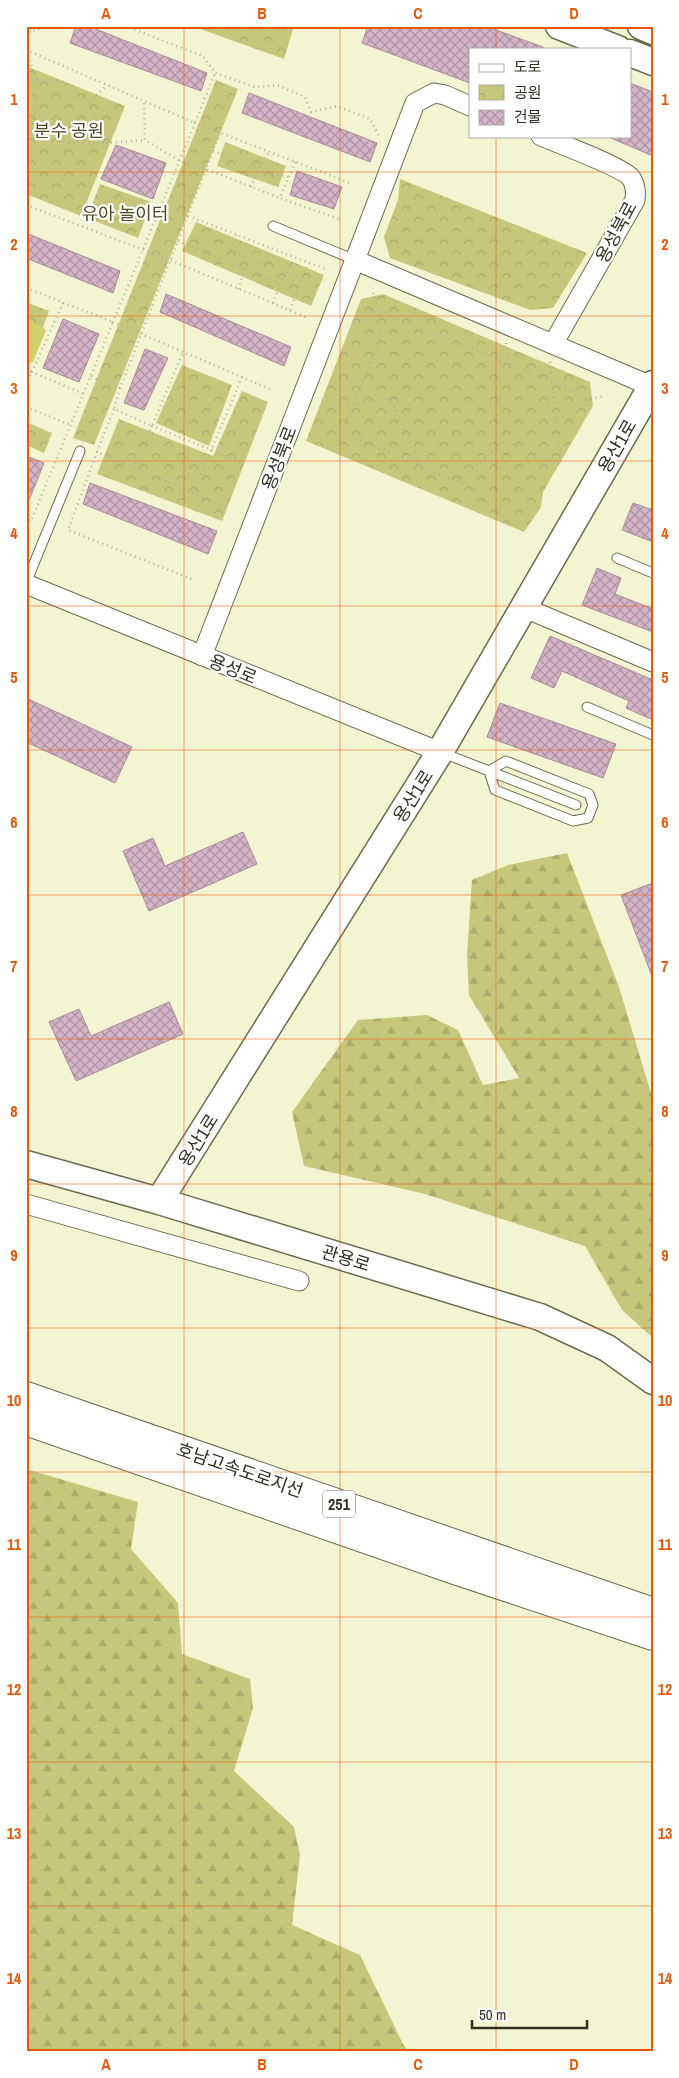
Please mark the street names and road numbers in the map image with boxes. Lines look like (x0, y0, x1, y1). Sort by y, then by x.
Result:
street label: 용성북로 (589, 197, 643, 267)
street label: 용산1로 (592, 415, 642, 477)
street label: 용성북로 (255, 423, 303, 493)
street label: 용성로 (205, 648, 261, 690)
street label: 용산1로 (387, 765, 439, 827)
street label: 용산1로 (172, 1109, 224, 1171)
street label: 관용로 (319, 1239, 373, 1277)
street label: 호남고속도로지선 (173, 1437, 307, 1503)
road number: 251 (323, 1490, 355, 1518)

